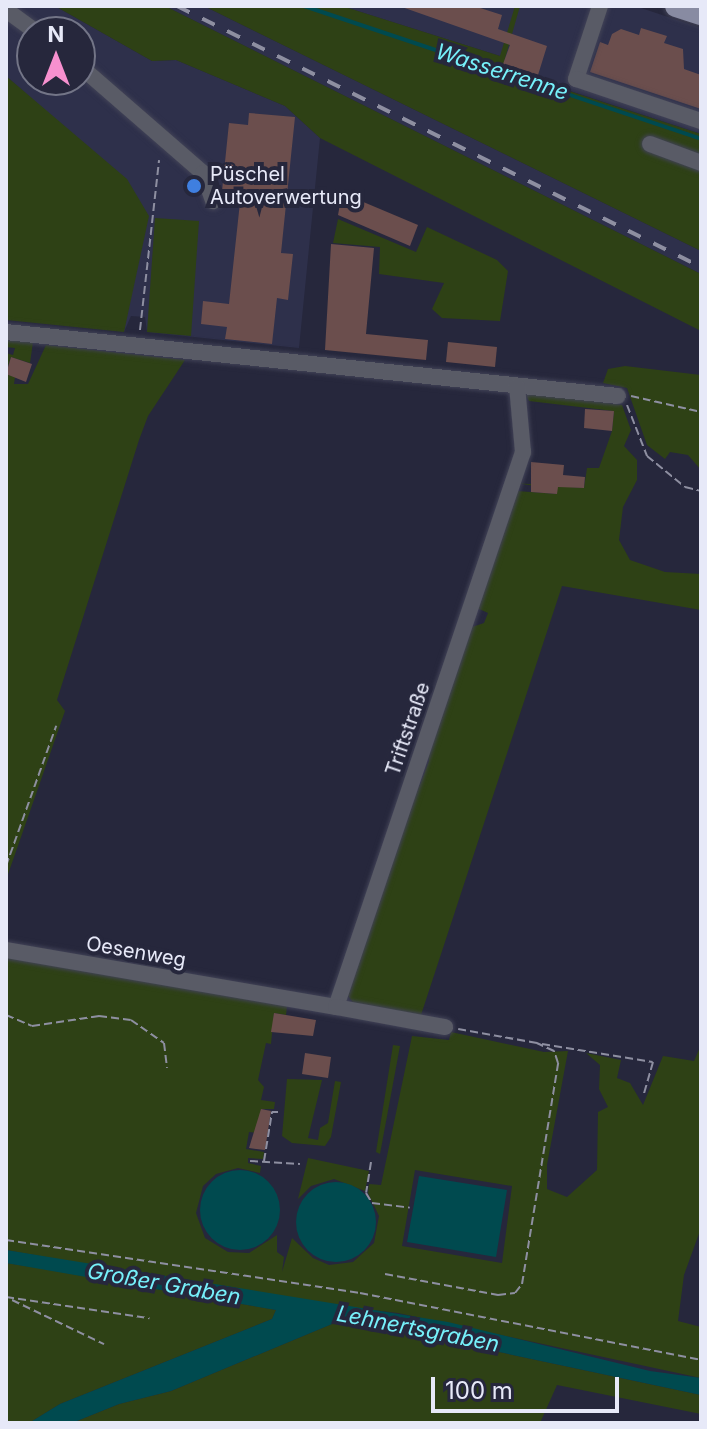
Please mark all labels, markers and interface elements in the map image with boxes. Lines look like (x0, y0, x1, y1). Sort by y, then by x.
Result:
north arrow (16, 16, 96, 96)
text: N (48, 21, 64, 47)
water label: Wasserrenne (432, 38, 572, 106)
place label: Püschel Autoverwertung (210, 162, 362, 209)
marker: Püschel Autoverwertung (185, 177, 203, 195)
street label: Triftstraße (381, 679, 435, 779)
street label: Oesenweg (84, 931, 188, 973)
water label: Großer Graben (85, 1258, 243, 1310)
water label: Lehnertsgraben (334, 1300, 502, 1358)
scale bar (435, 1361, 623, 1411)
text: 100 m (445, 1376, 513, 1405)

